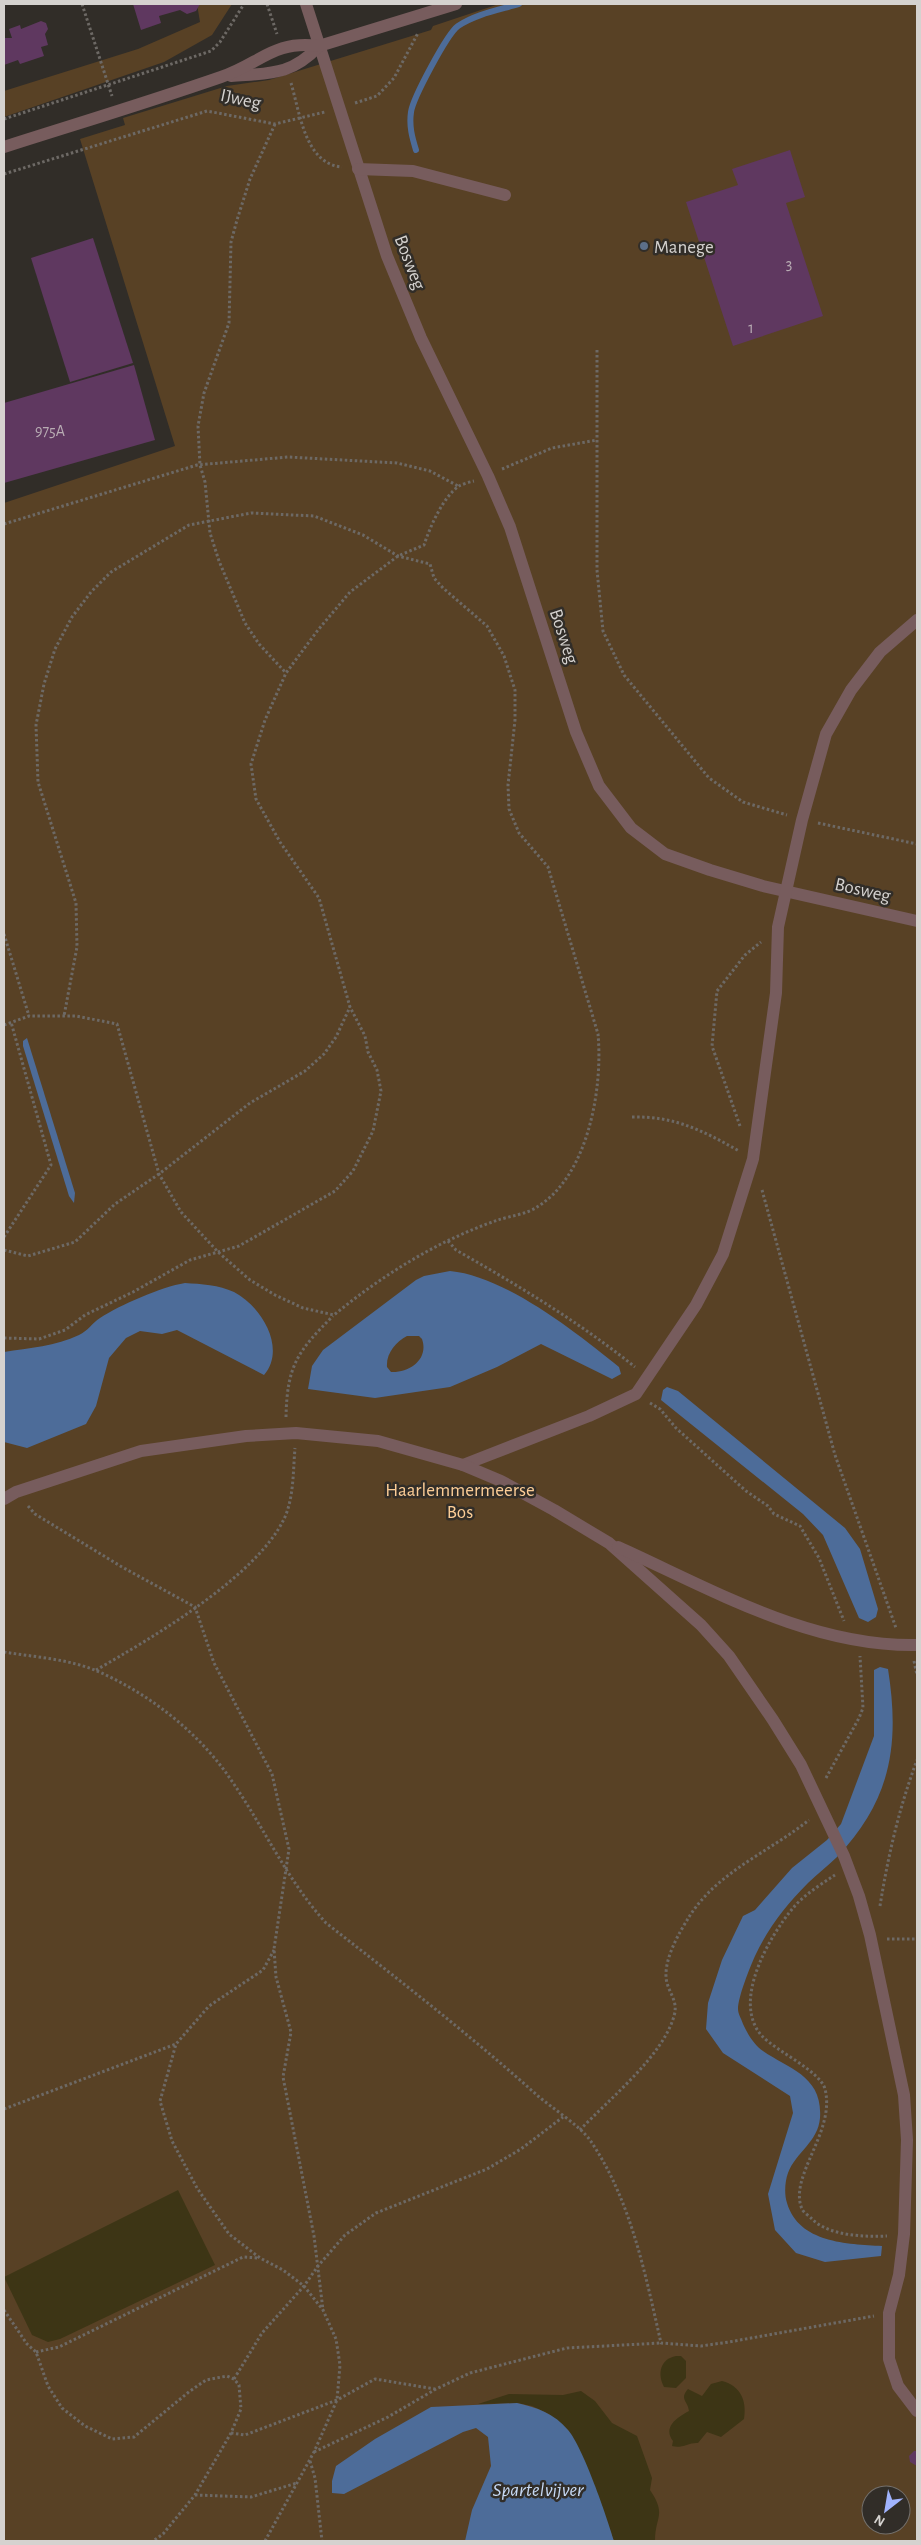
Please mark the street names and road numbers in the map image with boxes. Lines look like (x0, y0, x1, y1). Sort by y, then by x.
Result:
street label: IJweg (219, 86, 263, 113)
street label: Bosweg (391, 233, 429, 293)
street label: Bosweg (546, 607, 582, 667)
street label: Bosweg (833, 875, 893, 906)

